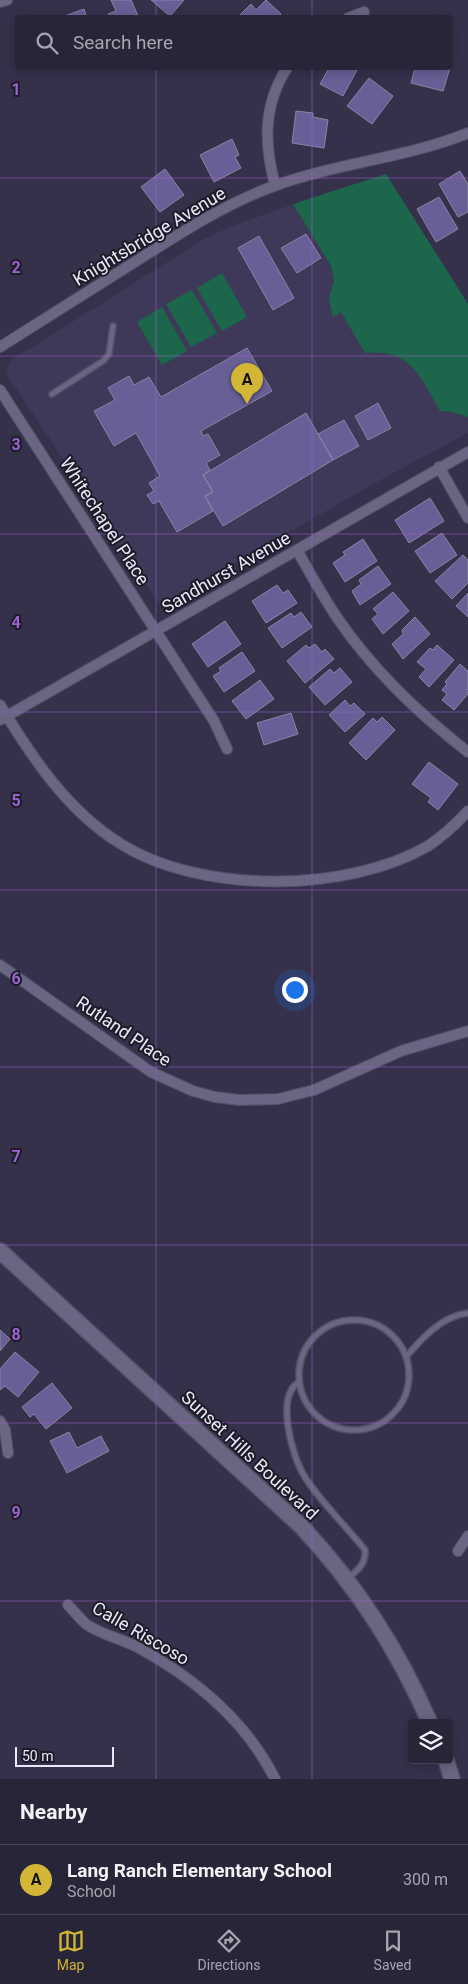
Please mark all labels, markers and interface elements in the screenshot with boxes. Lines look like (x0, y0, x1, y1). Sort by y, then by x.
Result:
search box (15, 15, 453, 70)
icon: search (33, 29, 61, 57)
text: Search here (73, 31, 173, 54)
text: 1 (11, 80, 21, 99)
street label: Knightsbridge Avenue (69, 182, 229, 290)
text: 2 (11, 258, 21, 277)
pin: A (231, 363, 263, 404)
text: 3 (11, 435, 21, 454)
street label: Whitechapel Place (56, 453, 154, 589)
street label: Sandhurst Avenue (158, 527, 294, 617)
text: 4 (11, 613, 21, 632)
text: 5 (11, 791, 21, 810)
text: 6 (11, 969, 21, 988)
your location (282, 977, 308, 1003)
street label: Rutland Place (72, 992, 176, 1070)
text: 7 (11, 1147, 21, 1166)
text: 8 (11, 1325, 21, 1344)
street label: Sunset Hills Boulevard (177, 1386, 323, 1524)
text: 9 (11, 1503, 21, 1522)
street label: Calle Riscoso (89, 1597, 193, 1669)
map controls (408, 1719, 453, 1764)
button: layers (408, 1719, 453, 1764)
scale bar (15, 1744, 114, 1767)
text: 50 m (22, 1748, 54, 1764)
text: Nearby (20, 1800, 87, 1824)
text: Lang Ranch Elementary School (67, 1859, 332, 1882)
text: A (31, 1870, 41, 1889)
text: 300 m (403, 1870, 448, 1889)
text: School (67, 1882, 116, 1901)
tab: Map (57, 1927, 85, 1973)
tab: Directions (198, 1927, 261, 1973)
tab: Saved (374, 1927, 411, 1973)

